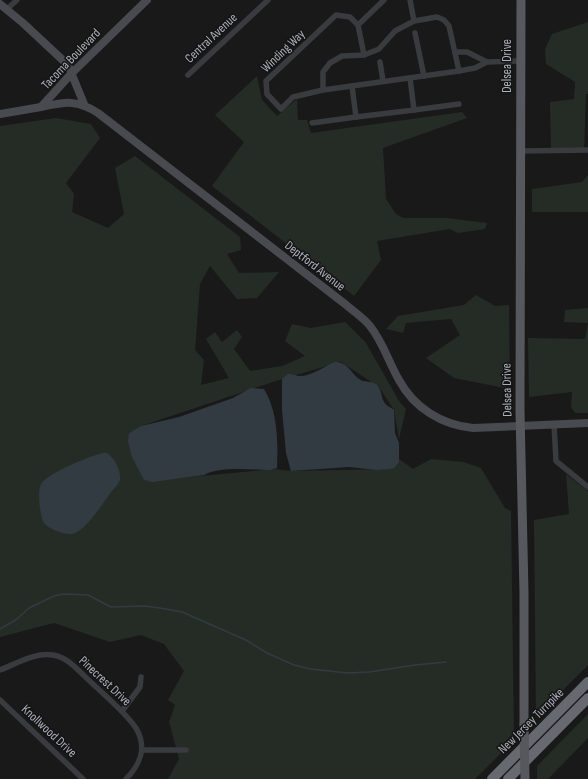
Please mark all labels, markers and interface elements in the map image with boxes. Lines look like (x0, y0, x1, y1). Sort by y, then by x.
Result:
street label: Central Avenue (181, 10, 241, 66)
street label: Tacoma Boulevard (38, 25, 104, 93)
street label: Winding Way (258, 26, 308, 76)
street label: Delsea Drive (499, 39, 515, 93)
street label: Deptford Avenue (281, 237, 349, 295)
street label: Delsea Drive (499, 363, 515, 417)
street label: Pinecrest Drive (75, 653, 135, 709)
street label: New Jersey Turnpike (495, 685, 567, 757)
street label: Knollwood Drive (18, 701, 80, 761)

